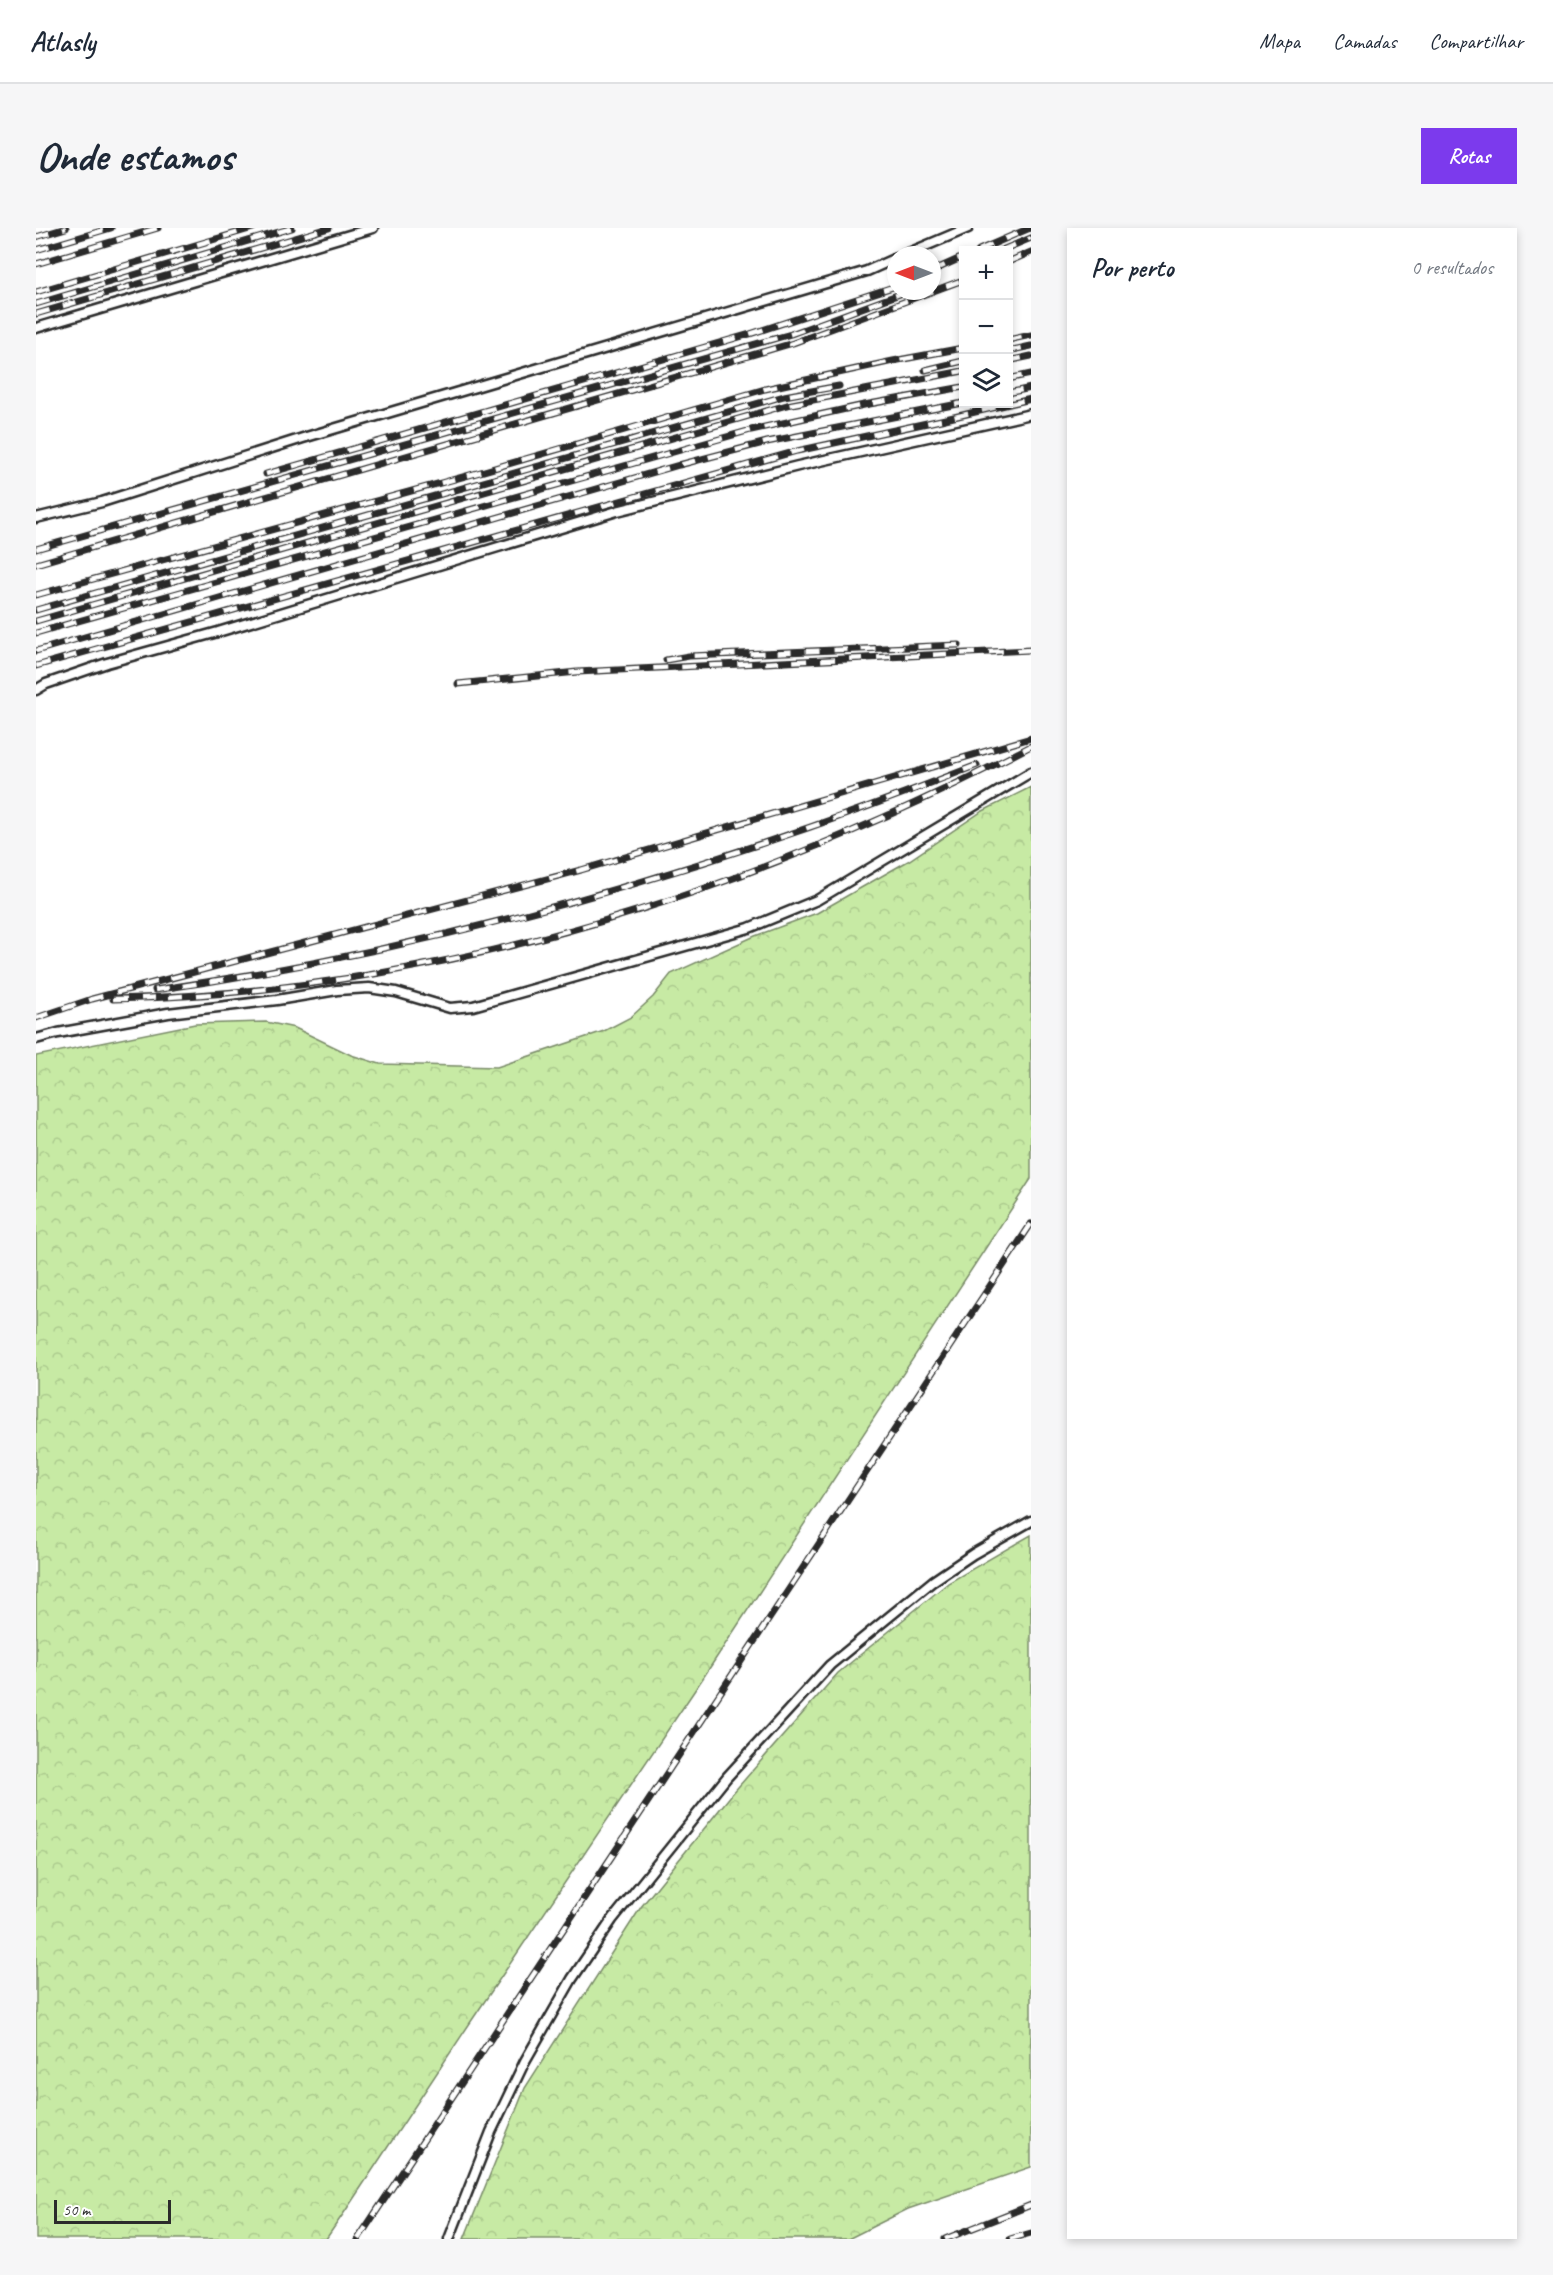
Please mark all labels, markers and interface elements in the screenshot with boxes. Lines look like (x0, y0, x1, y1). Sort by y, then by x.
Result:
text: Atlasly (30, 24, 95, 59)
text: Mapa (1259, 28, 1300, 54)
text: Camadas (1333, 28, 1396, 54)
text: Compartilhar (1429, 28, 1523, 54)
button: Rotas (1421, 128, 1517, 184)
text: Onde estamos (36, 130, 233, 183)
north arrow (887, 246, 941, 300)
map controls (959, 246, 1013, 408)
button: + (959, 246, 1013, 300)
text: Por perto (1091, 251, 1173, 284)
text: 0 resultados (1411, 255, 1493, 280)
button: − (959, 300, 1013, 354)
button: layers (959, 354, 1013, 408)
scale bar (54, 2197, 171, 2224)
text: 50 m (63, 2200, 90, 2220)

